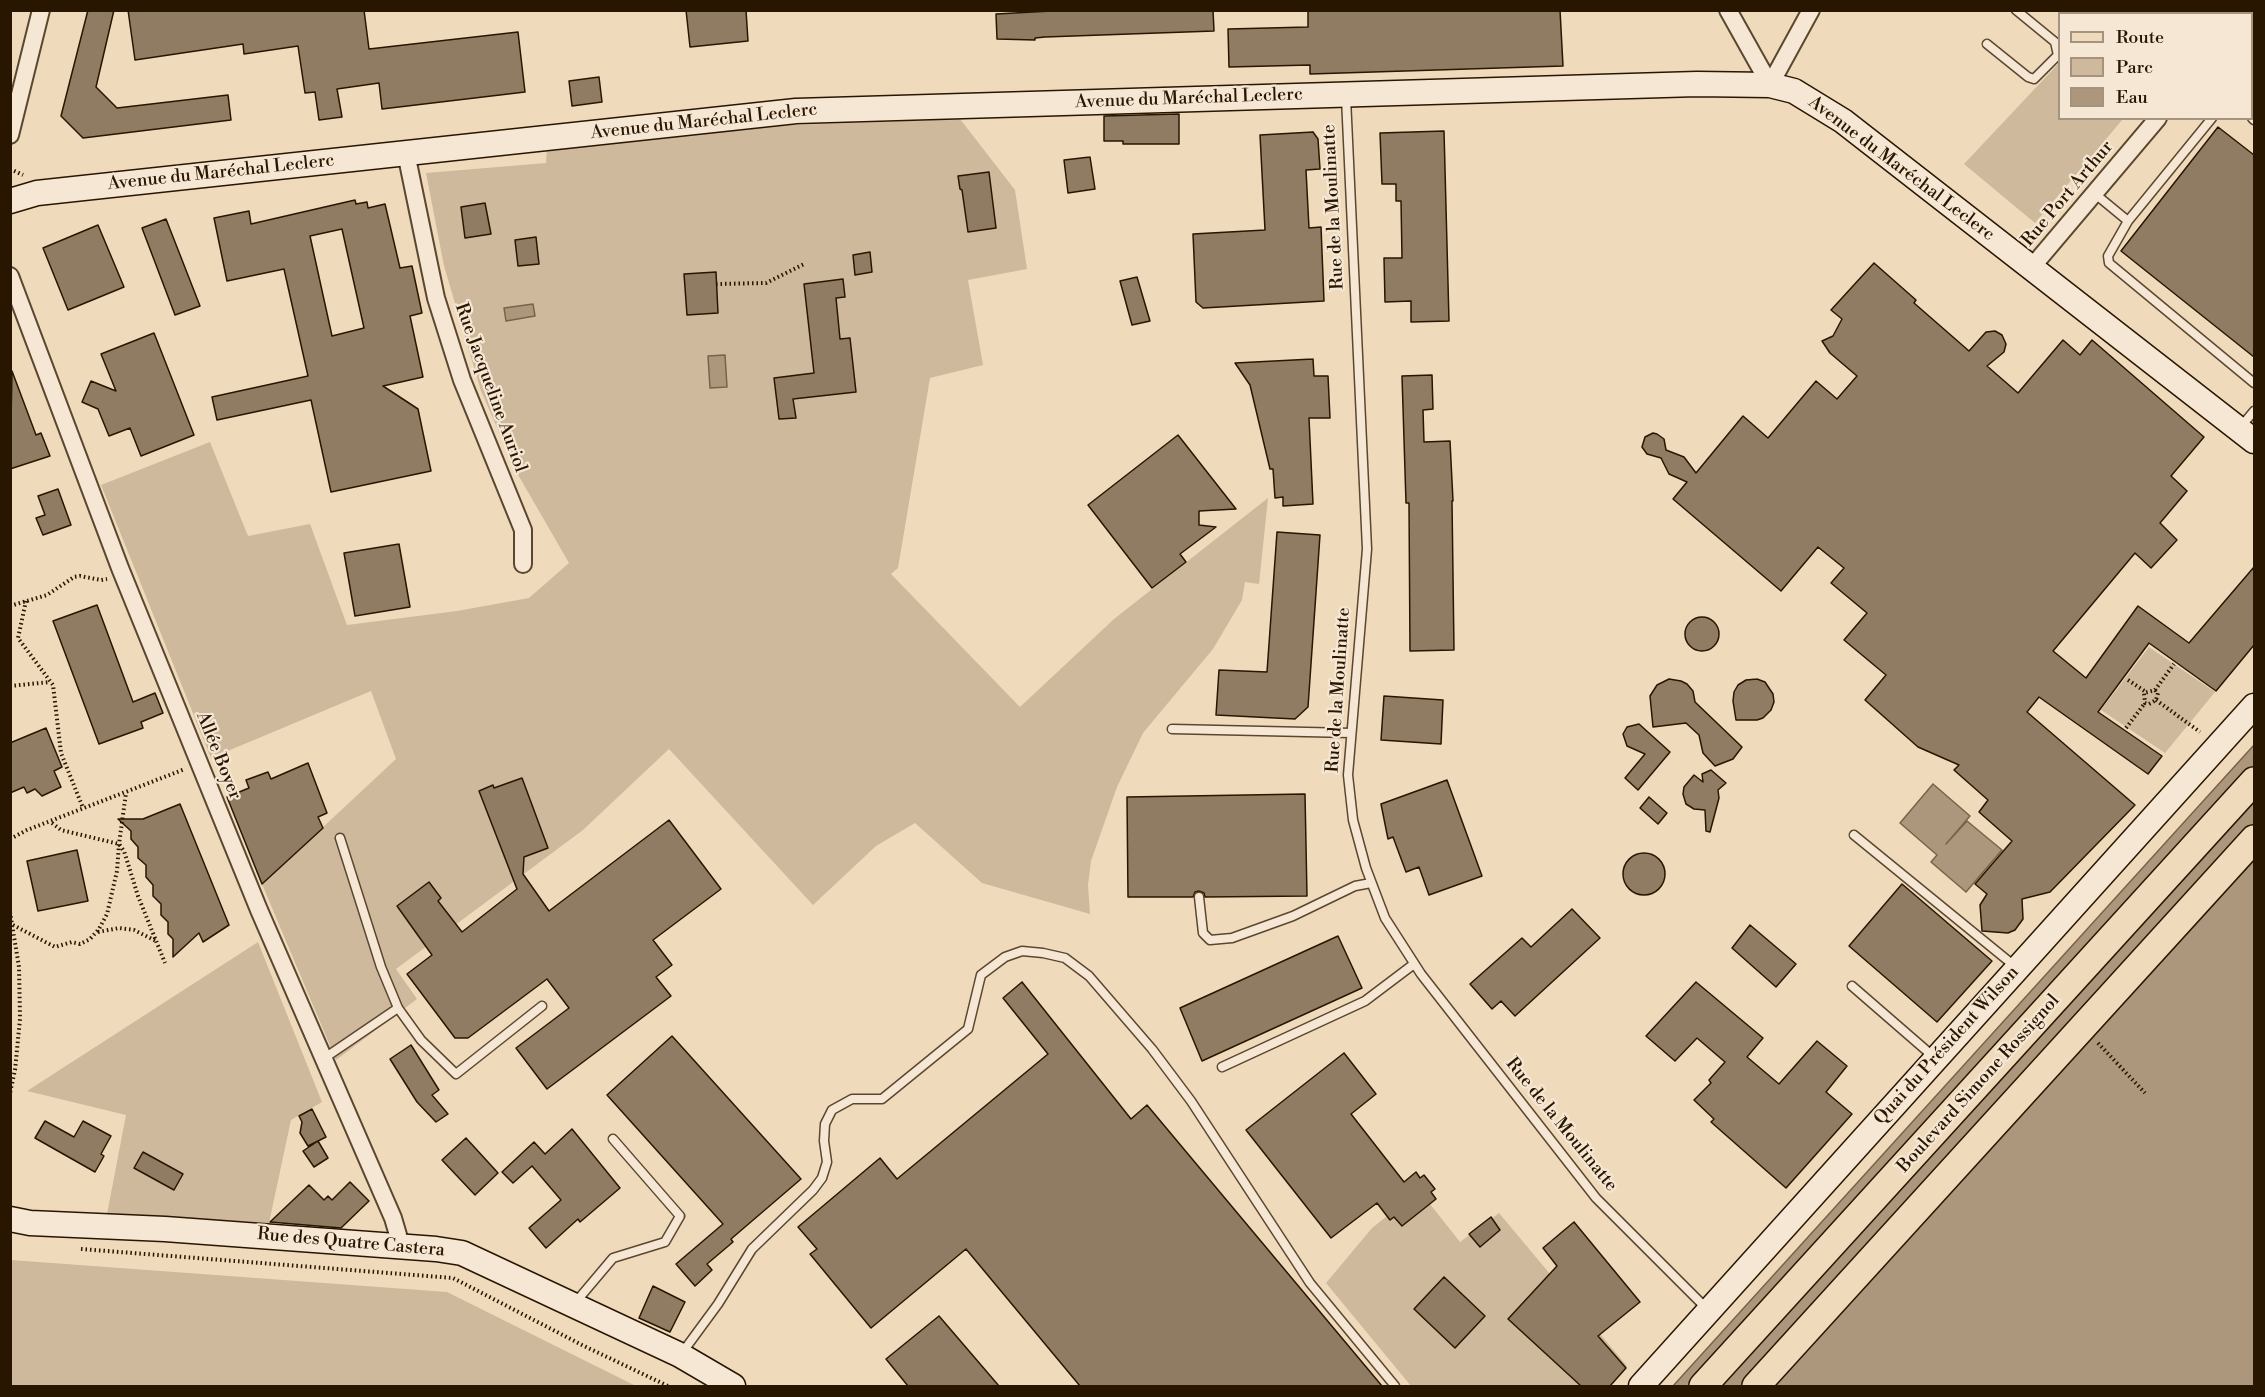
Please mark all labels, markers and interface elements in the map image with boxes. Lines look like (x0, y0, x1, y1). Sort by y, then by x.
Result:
legend (2058, 12, 2253, 120)
text: Route (2116, 26, 2164, 49)
text: Parc (2116, 56, 2153, 79)
street label: Avenue du Maréchal Leclerc (1075, 84, 1303, 114)
text: Eau (2116, 86, 2148, 109)
street label: Avenue du Maréchal Leclerc (1804, 92, 1998, 246)
street label: Avenue du Maréchal Leclerc (590, 99, 818, 145)
street label: Rue de la Moulinatte (1319, 124, 1349, 290)
street label: Rue Port Arthur (2018, 137, 2118, 251)
street label: Avenue du Maréchal Leclerc (107, 150, 335, 196)
street label: Rue Jacqueline Auriol (449, 300, 531, 476)
street label: Rue de la Moulinatte (1322, 607, 1356, 773)
street label: Allée Boyer (191, 709, 245, 803)
street label: Quai du Président Wilson (1870, 962, 2024, 1130)
street label: Boulevard Simone Rossignol (1893, 990, 2065, 1178)
street label: Rue de la Moulinatte (1500, 1054, 1622, 1196)
street label: Rue des Quatre Castera (256, 1224, 446, 1262)

